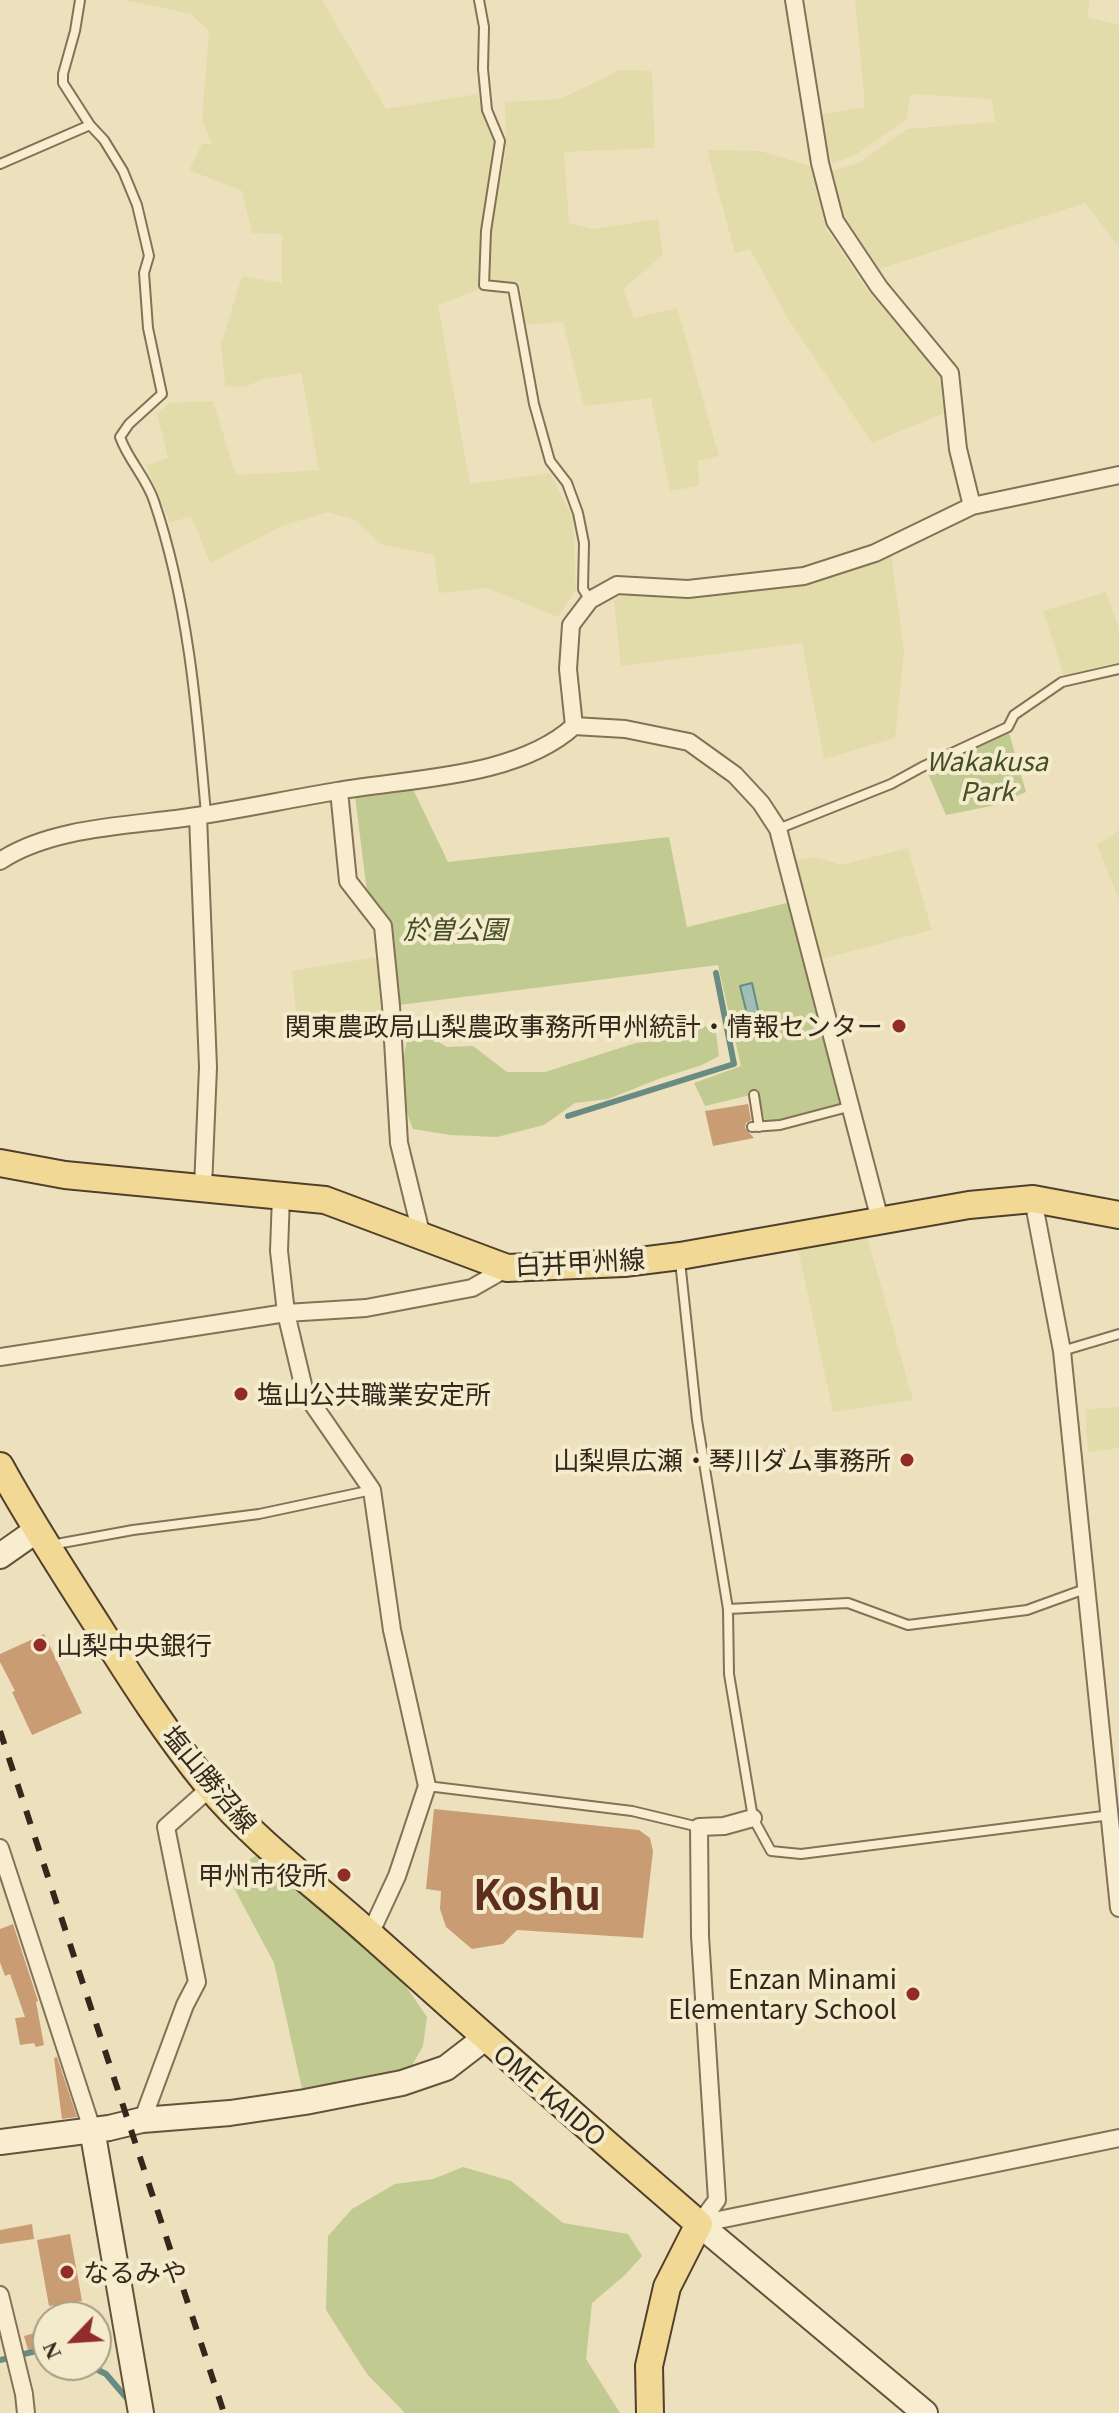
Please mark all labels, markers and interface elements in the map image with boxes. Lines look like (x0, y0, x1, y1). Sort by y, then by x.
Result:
park label: Wakakusa Park (926, 745, 1048, 806)
park label: 於曽公園 (403, 913, 507, 945)
place label: 関東農政局山梨農政事務所甲州統計・情報センター (285, 1010, 883, 1042)
marker: 関東農政局山梨農政事務所甲州統計・情報センター (890, 1017, 908, 1035)
street label: 白井甲州線 (514, 1243, 646, 1281)
place label: 塩山公共職業安定所 (257, 1378, 491, 1410)
marker: 塩山公共職業安定所 (232, 1385, 250, 1403)
place label: 山梨県広瀬・琴川ダム事務所 (553, 1444, 891, 1476)
marker: 山梨県広瀬・琴川ダム事務所 (898, 1451, 916, 1469)
place label: 山梨中央銀行 (56, 1629, 212, 1661)
marker: 山梨中央銀行 (31, 1636, 49, 1654)
street label: 塩山勝沼線 (156, 1719, 264, 1839)
place label: 甲州市役所 (198, 1859, 328, 1891)
marker: 甲州市役所 (335, 1866, 353, 1884)
district label: Koshu (473, 1869, 601, 1919)
place label: Enzan Minami Elementary School (668, 1963, 897, 2024)
marker: Enzan Minami Elementary School (904, 1985, 922, 2003)
street label: OME KAIDO (487, 2038, 613, 2152)
place label: なるみや (83, 2256, 187, 2288)
marker: なるみや (58, 2263, 76, 2281)
north arrow (32, 2301, 112, 2381)
text: N (37, 2338, 66, 2363)

